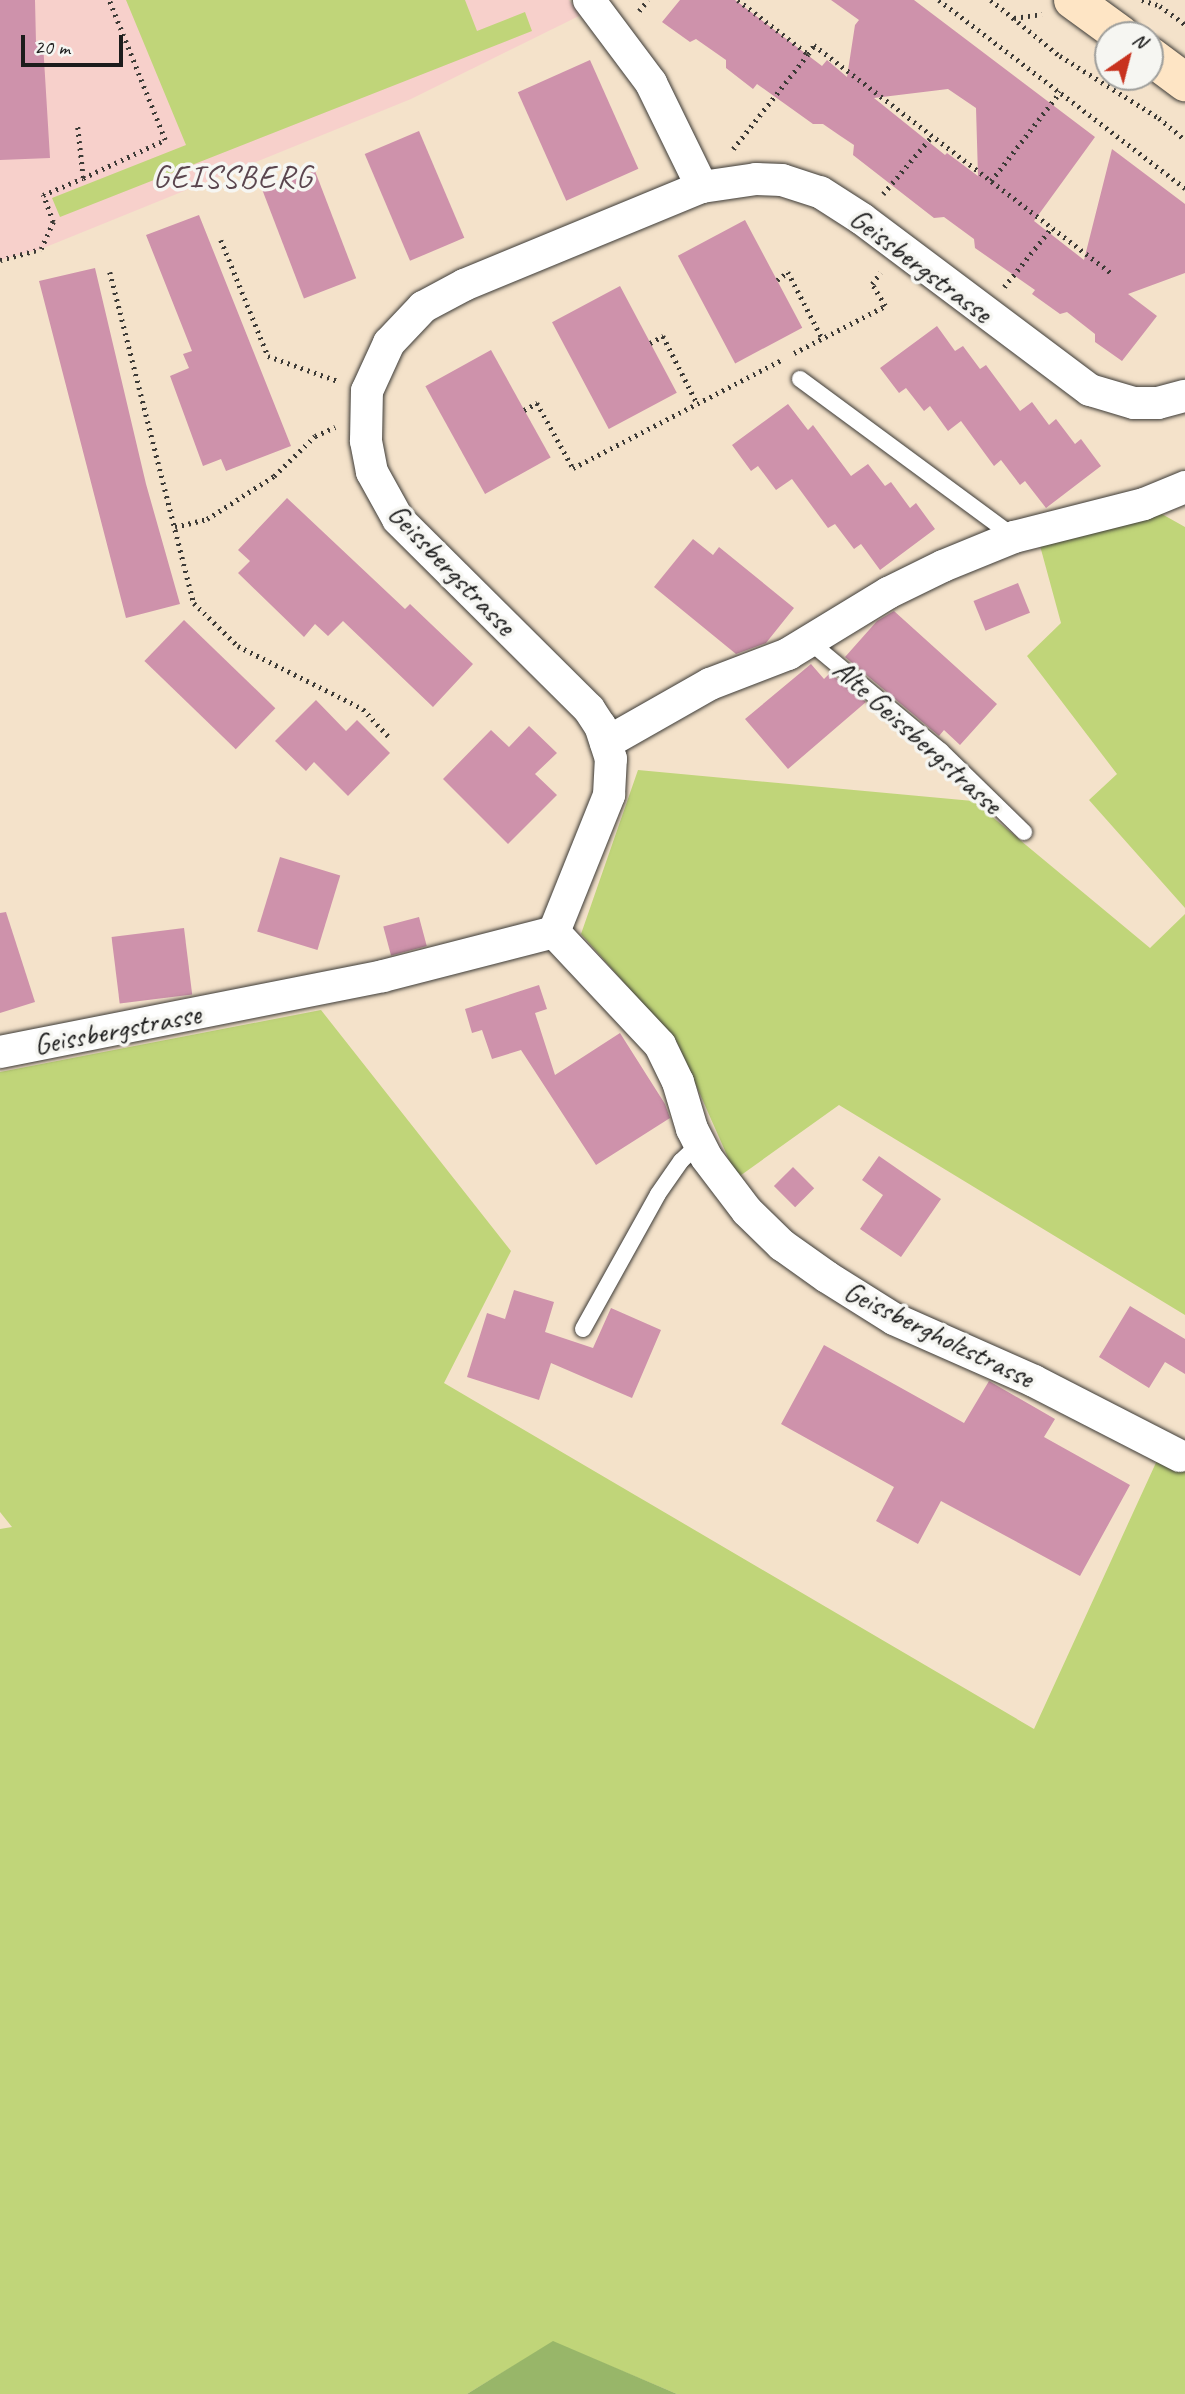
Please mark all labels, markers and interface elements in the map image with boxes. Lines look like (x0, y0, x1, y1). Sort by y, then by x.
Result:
scale bar (24, 21, 126, 65)
north arrow (1094, 21, 1164, 91)
text: N (1128, 27, 1152, 54)
text: 20 m (34, 34, 70, 60)
district label: GEISSBERG (155, 158, 311, 196)
street label: Geissbergstrasse (843, 200, 999, 330)
street label: Geissbergstrasse (380, 496, 524, 642)
street label: Alte Geissbergstrasse (826, 650, 1010, 822)
street label: Geissbergstrasse (31, 995, 203, 1063)
street label: Geissbergholzstrasse (838, 1273, 1040, 1395)

